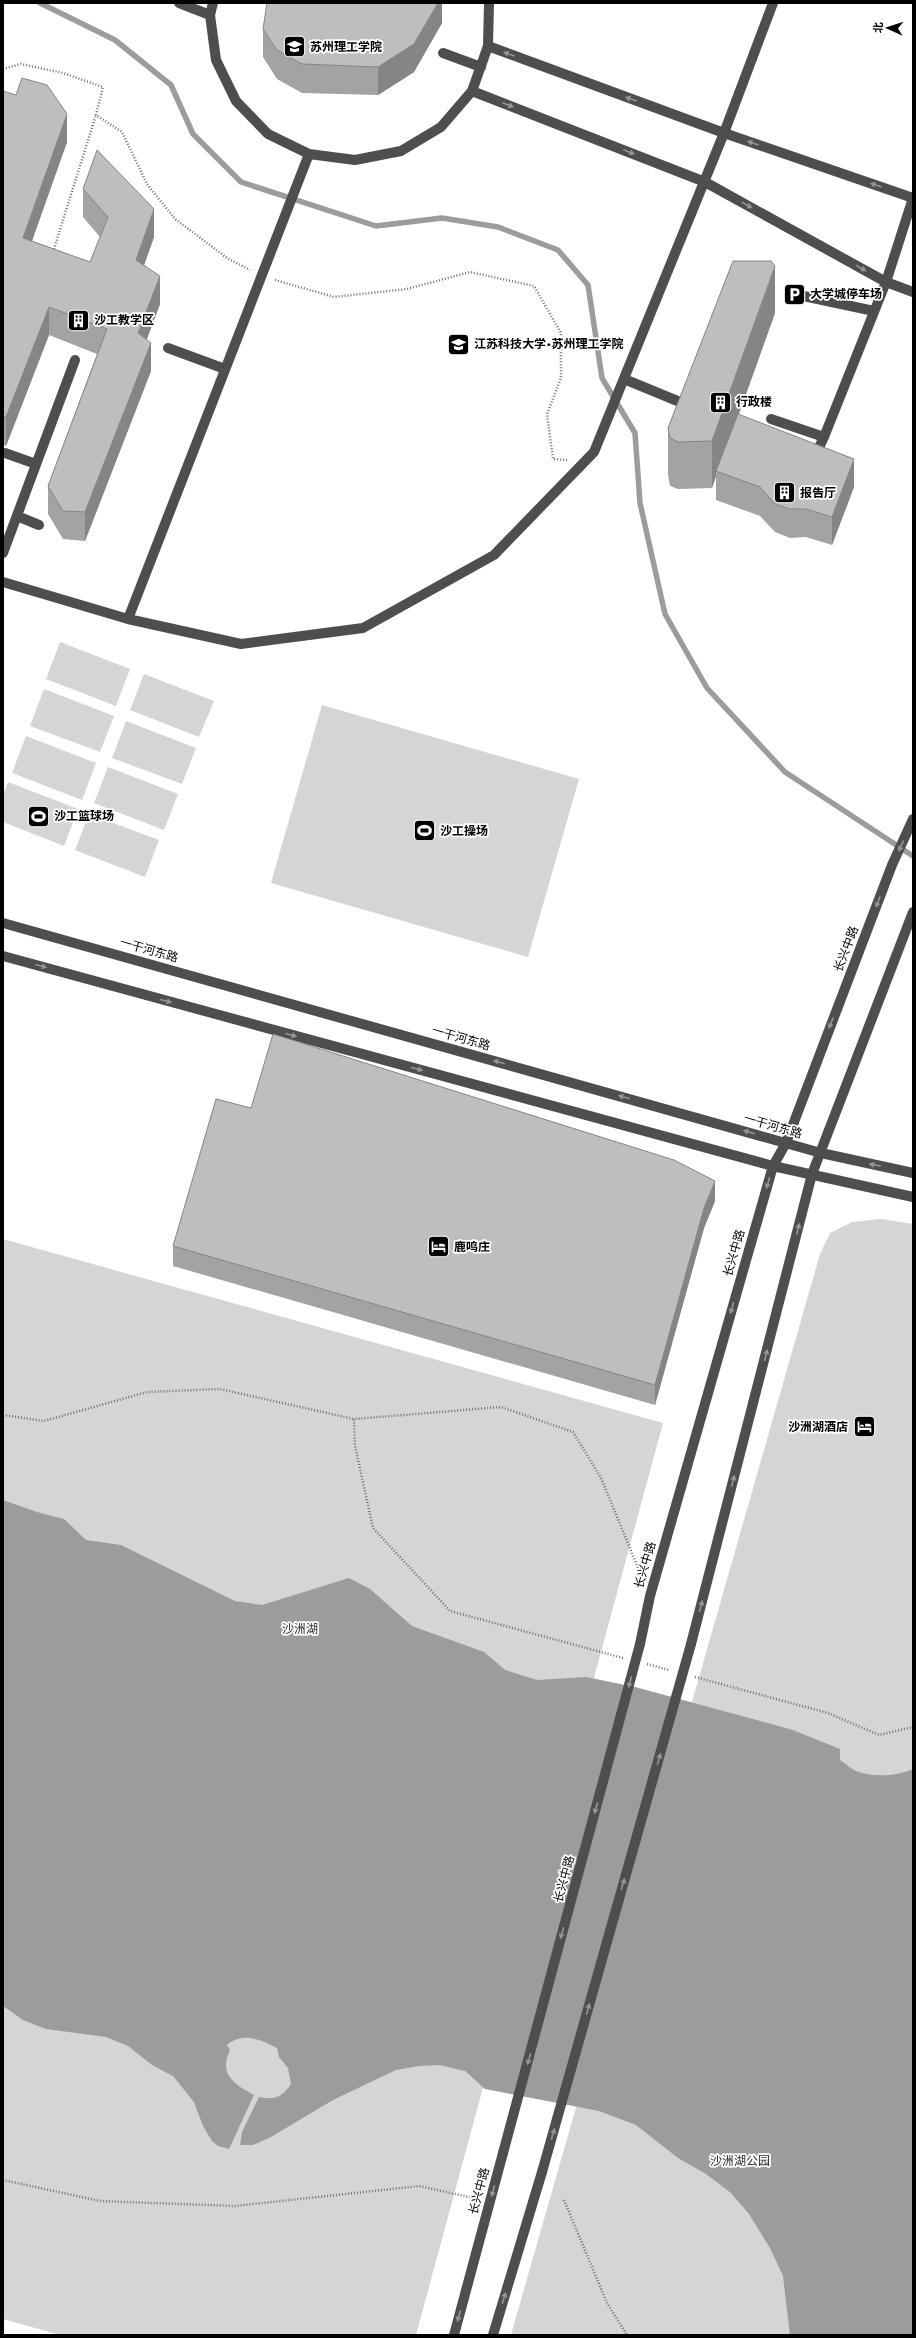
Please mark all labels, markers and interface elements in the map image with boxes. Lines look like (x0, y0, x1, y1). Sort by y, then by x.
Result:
north arrow (868, 8, 908, 48)
text: 北 (872, 22, 885, 33)
school or university icon: 苏州理工学院 (281, 34, 307, 60)
place label: 苏州理工学院 (310, 40, 382, 54)
one-way arrow (502, 50, 514, 56)
one-way arrow (624, 95, 636, 101)
one-way arrow (503, 102, 515, 108)
one-way arrow (747, 139, 759, 145)
one-way arrow (624, 149, 635, 155)
one-way arrow (870, 182, 882, 188)
one-way arrow (742, 202, 753, 209)
one-way arrow (855, 265, 867, 272)
parking icon: 大学城停车场 (781, 281, 807, 307)
place label: 大学城停车场 (810, 287, 882, 301)
building icon: 沙工教学区 (65, 307, 91, 333)
place label: 沙工教学区 (94, 313, 154, 327)
school or university icon: 江苏科技大学•苏州理工学院 (445, 331, 471, 357)
place label: 江苏科技大学•苏州理工学院 (474, 337, 624, 351)
building icon: 行政楼 (707, 389, 733, 415)
place label: 行政楼 (736, 395, 772, 409)
building icon: 报告厅 (772, 480, 798, 506)
place label: 报告厅 (800, 486, 836, 500)
sports icon: 沙工篮球场 (26, 803, 52, 829)
place label: 沙工篮球场 (54, 809, 114, 823)
sports icon: 沙工操场 (412, 818, 438, 844)
place label: 沙工操场 (440, 824, 488, 838)
one-way arrow (898, 841, 904, 852)
one-way arrow (875, 896, 881, 908)
street label: 长兴中路 (831, 924, 861, 974)
street label: 一干河东路 (118, 935, 180, 965)
one-way arrow (35, 963, 47, 969)
one-way arrow (160, 998, 172, 1004)
one-way arrow (828, 1017, 834, 1029)
street label: 一干河东路 (430, 1023, 492, 1053)
one-way arrow (286, 1032, 298, 1038)
one-way arrow (492, 1059, 504, 1065)
one-way arrow (411, 1066, 423, 1072)
one-way arrow (618, 1094, 630, 1100)
street label: 一干河东路 (742, 1111, 804, 1141)
one-way arrow (743, 1129, 755, 1135)
one-way arrow (869, 1161, 881, 1167)
one-way arrow (765, 1177, 771, 1189)
one-way arrow (795, 1223, 801, 1235)
street label: 长兴中路 (721, 1228, 747, 1278)
hotel icon: 鹿鸣庄 (426, 1234, 452, 1260)
place label: 鹿鸣庄 (454, 1240, 490, 1254)
one-way arrow (729, 1301, 735, 1314)
one-way arrow (763, 1348, 769, 1361)
hotel icon: 沙洲湖酒店 (851, 1414, 877, 1440)
place label: 沙洲湖酒店 (788, 1420, 848, 1434)
one-way arrow (730, 1474, 736, 1486)
street label: 长兴中路 (632, 1540, 658, 1590)
one-way arrow (698, 1600, 704, 1612)
park label: 沙洲湖 (282, 1622, 318, 1636)
one-way arrow (627, 1676, 633, 1688)
one-way arrow (656, 1753, 662, 1765)
one-way arrow (593, 1802, 599, 1814)
street label: 长兴中路 (551, 1854, 577, 1904)
one-way arrow (620, 1878, 626, 1890)
one-way arrow (559, 1927, 565, 1939)
one-way arrow (585, 2003, 591, 2015)
one-way arrow (526, 2053, 532, 2065)
one-way arrow (550, 2128, 556, 2140)
park label: 沙洲湖公园 (710, 2154, 770, 2168)
street label: 长兴中路 (466, 2166, 492, 2216)
one-way arrow (490, 2185, 496, 2197)
one-way arrow (501, 2291, 507, 2303)
one-way arrow (456, 2310, 462, 2322)

